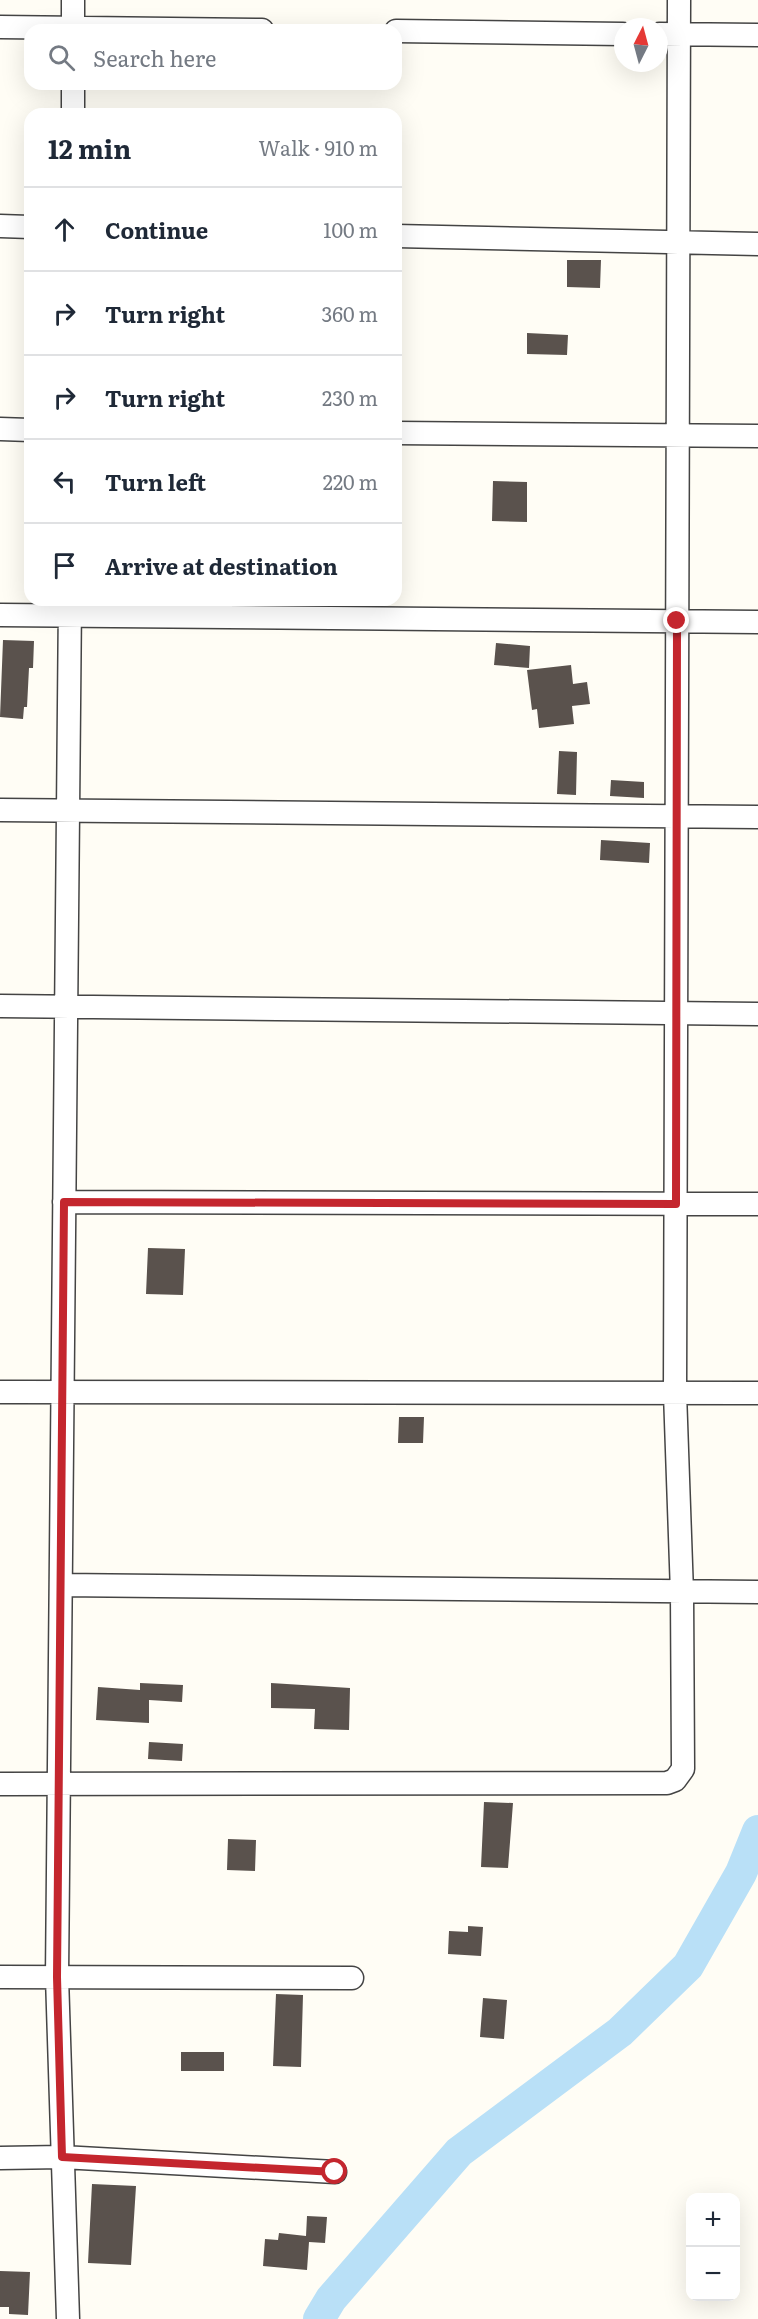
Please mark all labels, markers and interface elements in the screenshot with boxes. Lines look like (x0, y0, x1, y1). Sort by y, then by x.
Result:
north arrow (614, 18, 668, 72)
search box (24, 24, 402, 90)
icon: search (45, 41, 78, 74)
text: Search here (93, 41, 216, 74)
text: 12 min (48, 128, 131, 167)
text: Walk · 910 m (259, 132, 378, 162)
icon: ahead (48, 213, 81, 246)
text: Continue (105, 213, 208, 246)
text: 100 m (323, 214, 378, 244)
icon: right (48, 297, 81, 330)
text: Turn right (105, 297, 225, 330)
text: 360 m (321, 298, 378, 328)
icon: right (48, 381, 81, 414)
text: Turn right (105, 381, 225, 414)
text: 230 m (322, 382, 378, 412)
icon: left (48, 465, 81, 498)
text: Turn left (105, 465, 206, 498)
text: 220 m (323, 466, 378, 496)
icon: arrive (48, 549, 81, 582)
text: Arrive at destination (105, 549, 338, 582)
route end (663, 607, 689, 633)
route start (321, 2158, 347, 2184)
map controls (686, 2193, 740, 2301)
button: + (686, 2193, 740, 2247)
button: − (686, 2247, 740, 2301)

